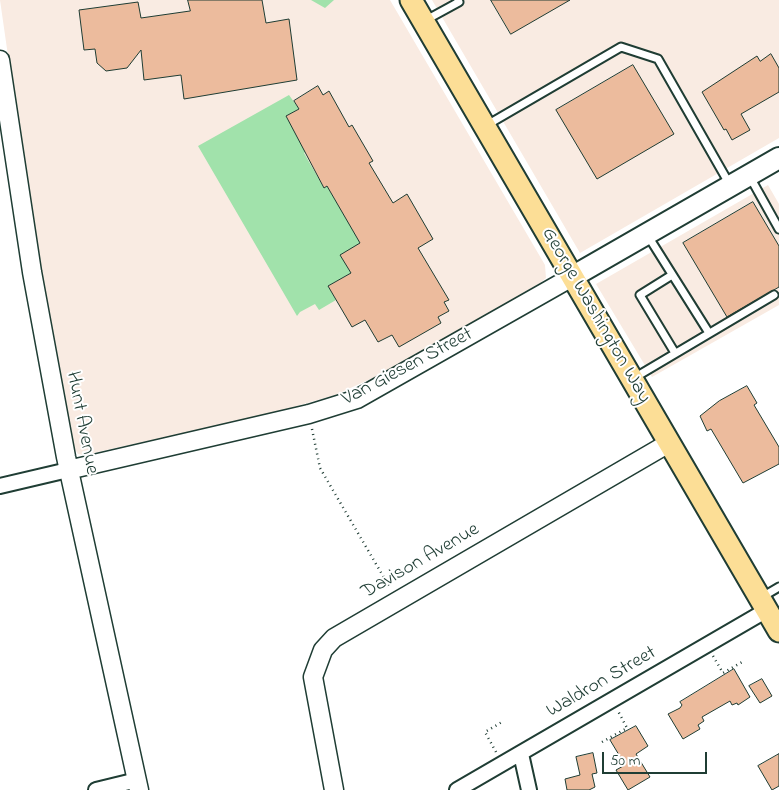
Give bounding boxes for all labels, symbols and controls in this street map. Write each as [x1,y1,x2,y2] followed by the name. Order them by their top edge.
[535,224,655,408] street label: George Washington Way
[339,323,477,413] street label: Van Giesen Street
[59,369,103,477] street label: Hunt Avenue
[358,519,484,605] street label: Davison Avenue
[543,642,661,724] street label: Waldron Street
[604,742,709,774] scale bar
[610,750,640,772] text: 50 m

